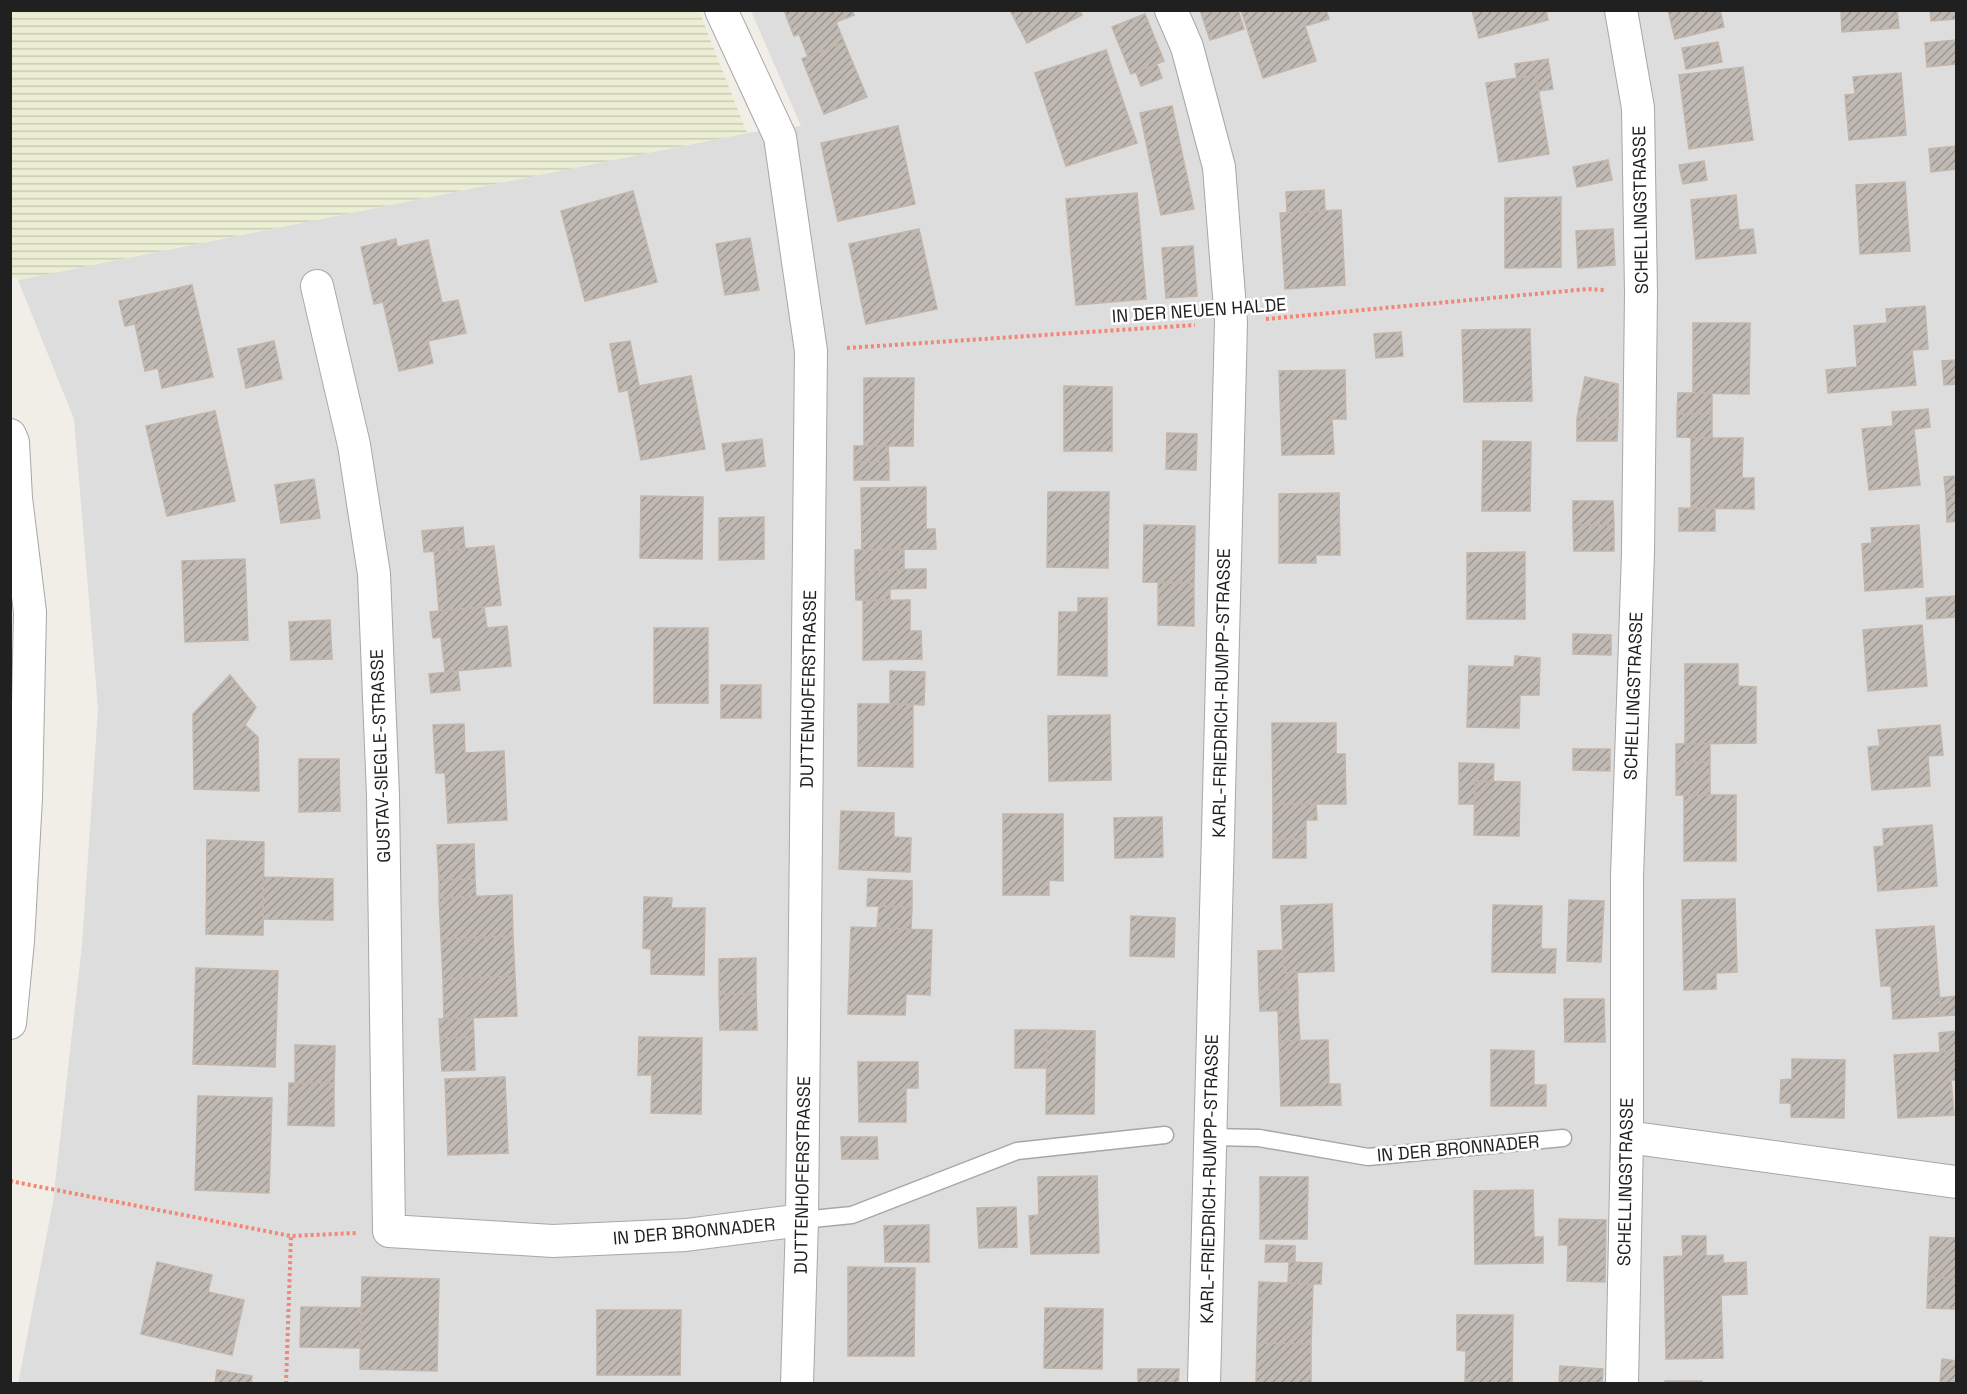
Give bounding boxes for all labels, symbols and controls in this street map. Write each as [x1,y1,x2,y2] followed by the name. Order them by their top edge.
[1627,126,1653,294] street label: SCHELLINGSTRASSE
[1111,292,1287,328] street label: IN DER NEUEN HALDE
[1207,548,1235,838] street label: KARL-FRIEDRICH-RUMPP-STRASSE
[795,590,821,788] street label: DUTTENHOFERSTRASSE
[1619,611,1647,781] street label: SCHELLINGSTRASSE
[365,649,395,863] street label: GUSTAV-SIEGLE-STRASSE
[1195,1034,1223,1324] street label: KARL-FRIEDRICH-RUMPP-STRASSE
[789,1076,815,1274] street label: DUTTENHOFERSTRASSE
[1612,1098,1638,1266] street label: SCHELLINGSTRASSE
[1376,1129,1540,1167] street label: IN DER BRONNADER
[612,1212,776,1250] street label: IN DER BRONNADER

